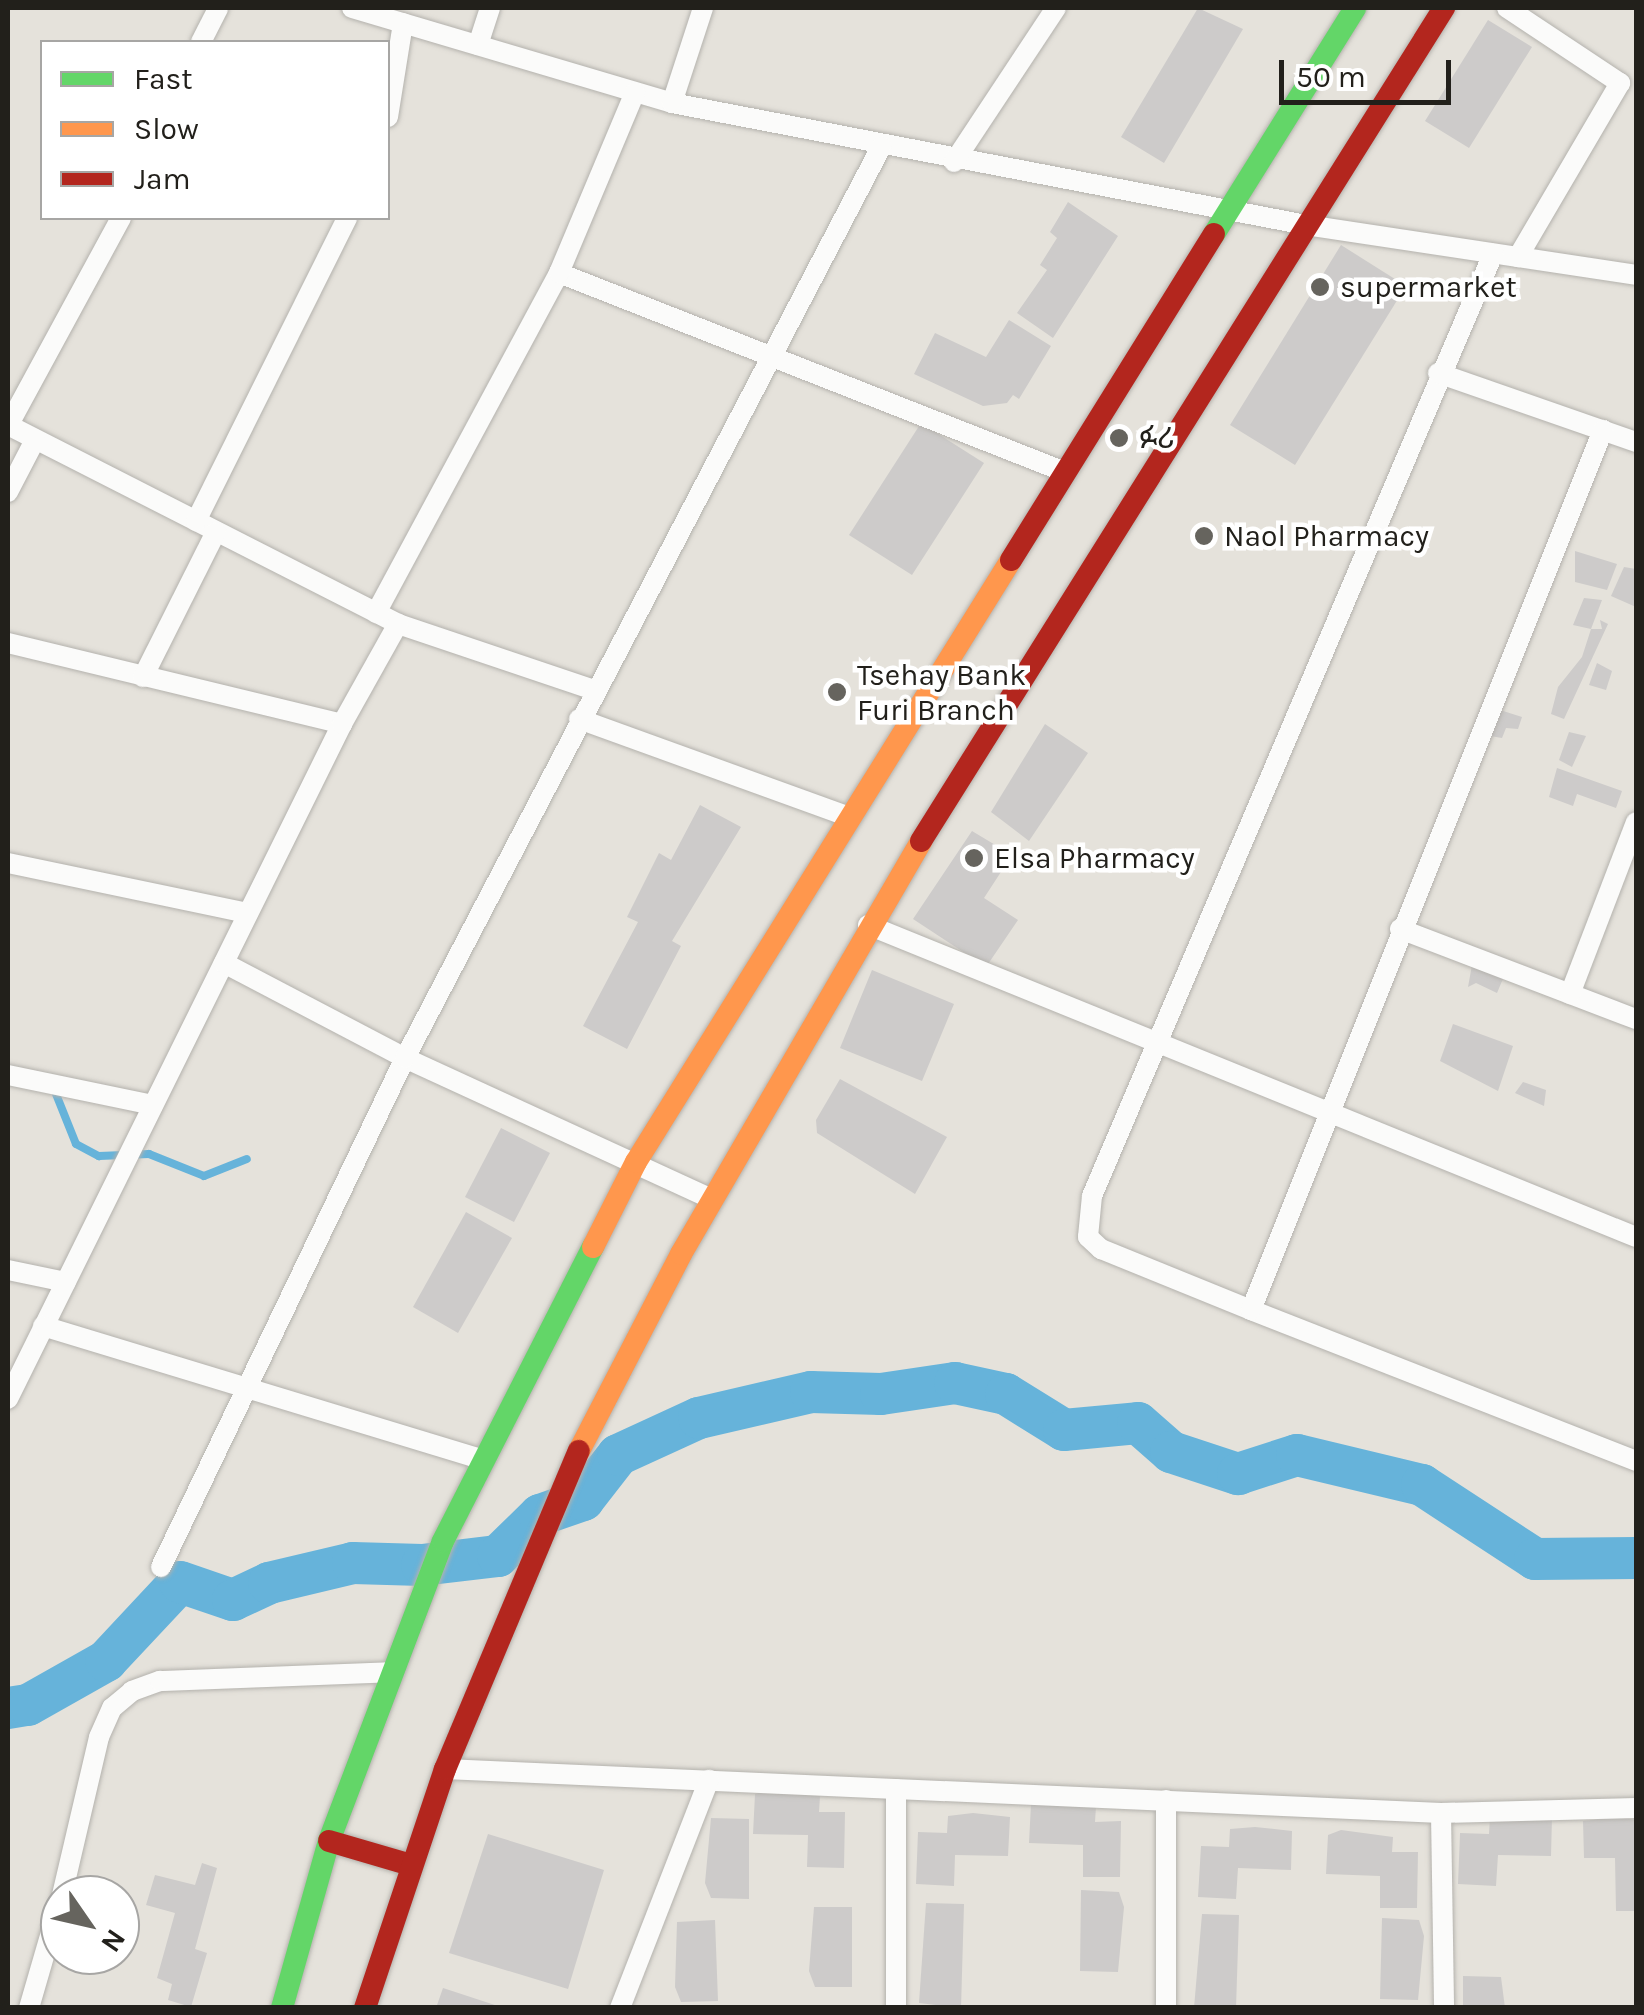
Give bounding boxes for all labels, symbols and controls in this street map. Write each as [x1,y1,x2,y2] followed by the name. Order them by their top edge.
[40,40,390,220] legend
[1284,40,1456,102] scale bar
[1296,59,1366,95] text: 50 m
[134,61,193,97] text: Fast
[134,111,199,147] text: Slow
[134,161,191,197] text: Jam
[1340,269,1517,305] place label: supermarket
[1309,276,1331,298] marker: supermarket
[1139,420,1174,456] place label: ፉሪ
[1108,427,1130,449] marker: ፉሪ
[1224,518,1429,554] place label: Naol Pharmacy
[1193,525,1215,547] marker: Naol Pharmacy
[857,657,1026,728] place label: Tsehay Bank Furi Branch
[826,681,848,703] marker: Tsehay Bank Furi Branch
[994,840,1195,876] place label: Elsa Pharmacy
[963,847,985,869] marker: Elsa Pharmacy
[40,1875,140,1975] north arrow
[94,1923,133,1958] text: N

